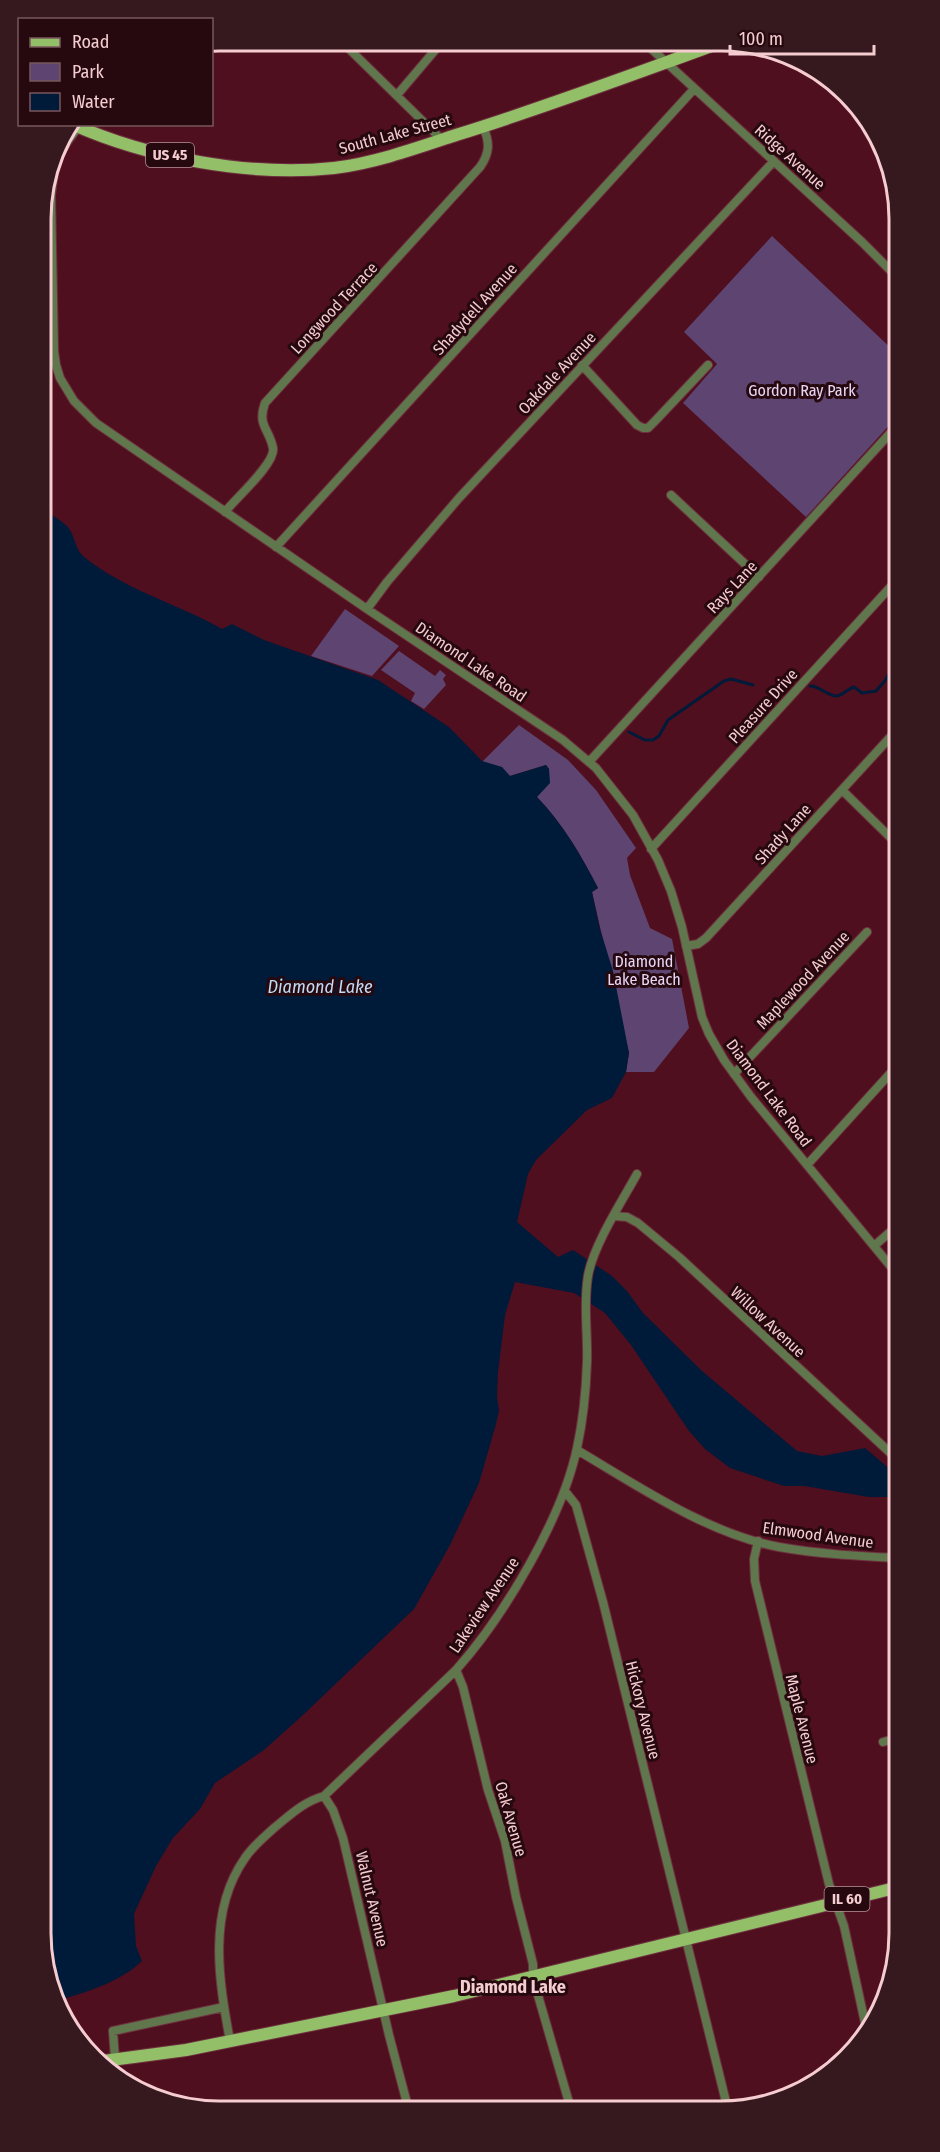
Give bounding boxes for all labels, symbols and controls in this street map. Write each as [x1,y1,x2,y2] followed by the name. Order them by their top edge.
[18,18,213,126] legend
[730,18,874,56] scale bar
[739,28,783,50] text: 100 m
[72,31,109,53] text: Road
[72,61,105,83] text: Park
[72,91,115,113] text: Water
[337,110,454,158] street label: South Lake Street
[751,120,829,194] street label: Ridge Avenue
[146,143,194,167] road number: US 45
[287,258,381,358] street label: Longwood Terrace
[429,259,521,359] street label: Shadydell Avenue
[514,328,600,418] street label: Oakdale Avenue
[748,381,856,400] park label: Gordon Ray Park
[703,557,761,617] street label: Rays Lane
[412,618,530,706] street label: Diamond Lake Road
[725,665,801,747] street label: Pleasure Drive
[751,800,815,868] street label: Shady Lane
[753,927,853,1033] street label: Maplewood Avenue
[607,952,681,989] park label: Diamond Lake Beach
[267,976,373,998] water label: Diamond Lake
[722,1036,816,1150] street label: Diamond Lake Road
[727,1283,809,1361] street label: Willow Avenue
[761,1518,875,1552] street label: Elmwood Avenue
[445,1553,523,1656] street label: Lakeview Avenue
[622,1659,664,1761] street label: Hickory Avenue
[782,1672,822,1766] street label: Maple Avenue
[491,1779,531,1859] street label: Oak Avenue
[352,1849,392,1949] street label: Walnut Avenue
[824,1887,870,1911] road number: IL 60
[460,1976,566,1998] district label: Diamond Lake

